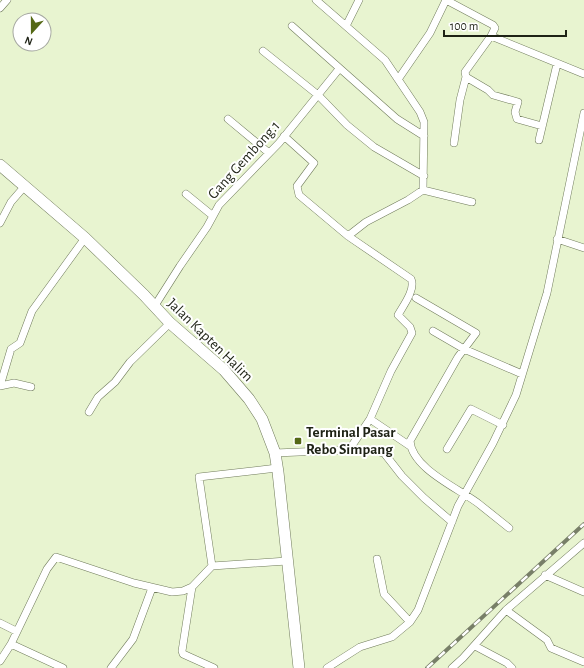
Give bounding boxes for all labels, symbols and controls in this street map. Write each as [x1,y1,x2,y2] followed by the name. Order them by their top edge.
[12,12,52,52] north arrow
[444,12,566,38] scale bar
[450,20,478,32] text: 100 m
[23,34,34,47] text: N
[205,118,283,202] street label: Gang Gembong.1
[164,296,256,384] street label: Jalan Kapten Halim
[306,425,396,457] place label: Terminal Pasar Rebo Simpang
[293,436,303,446] marker: Terminal Pasar Rebo Simpang

